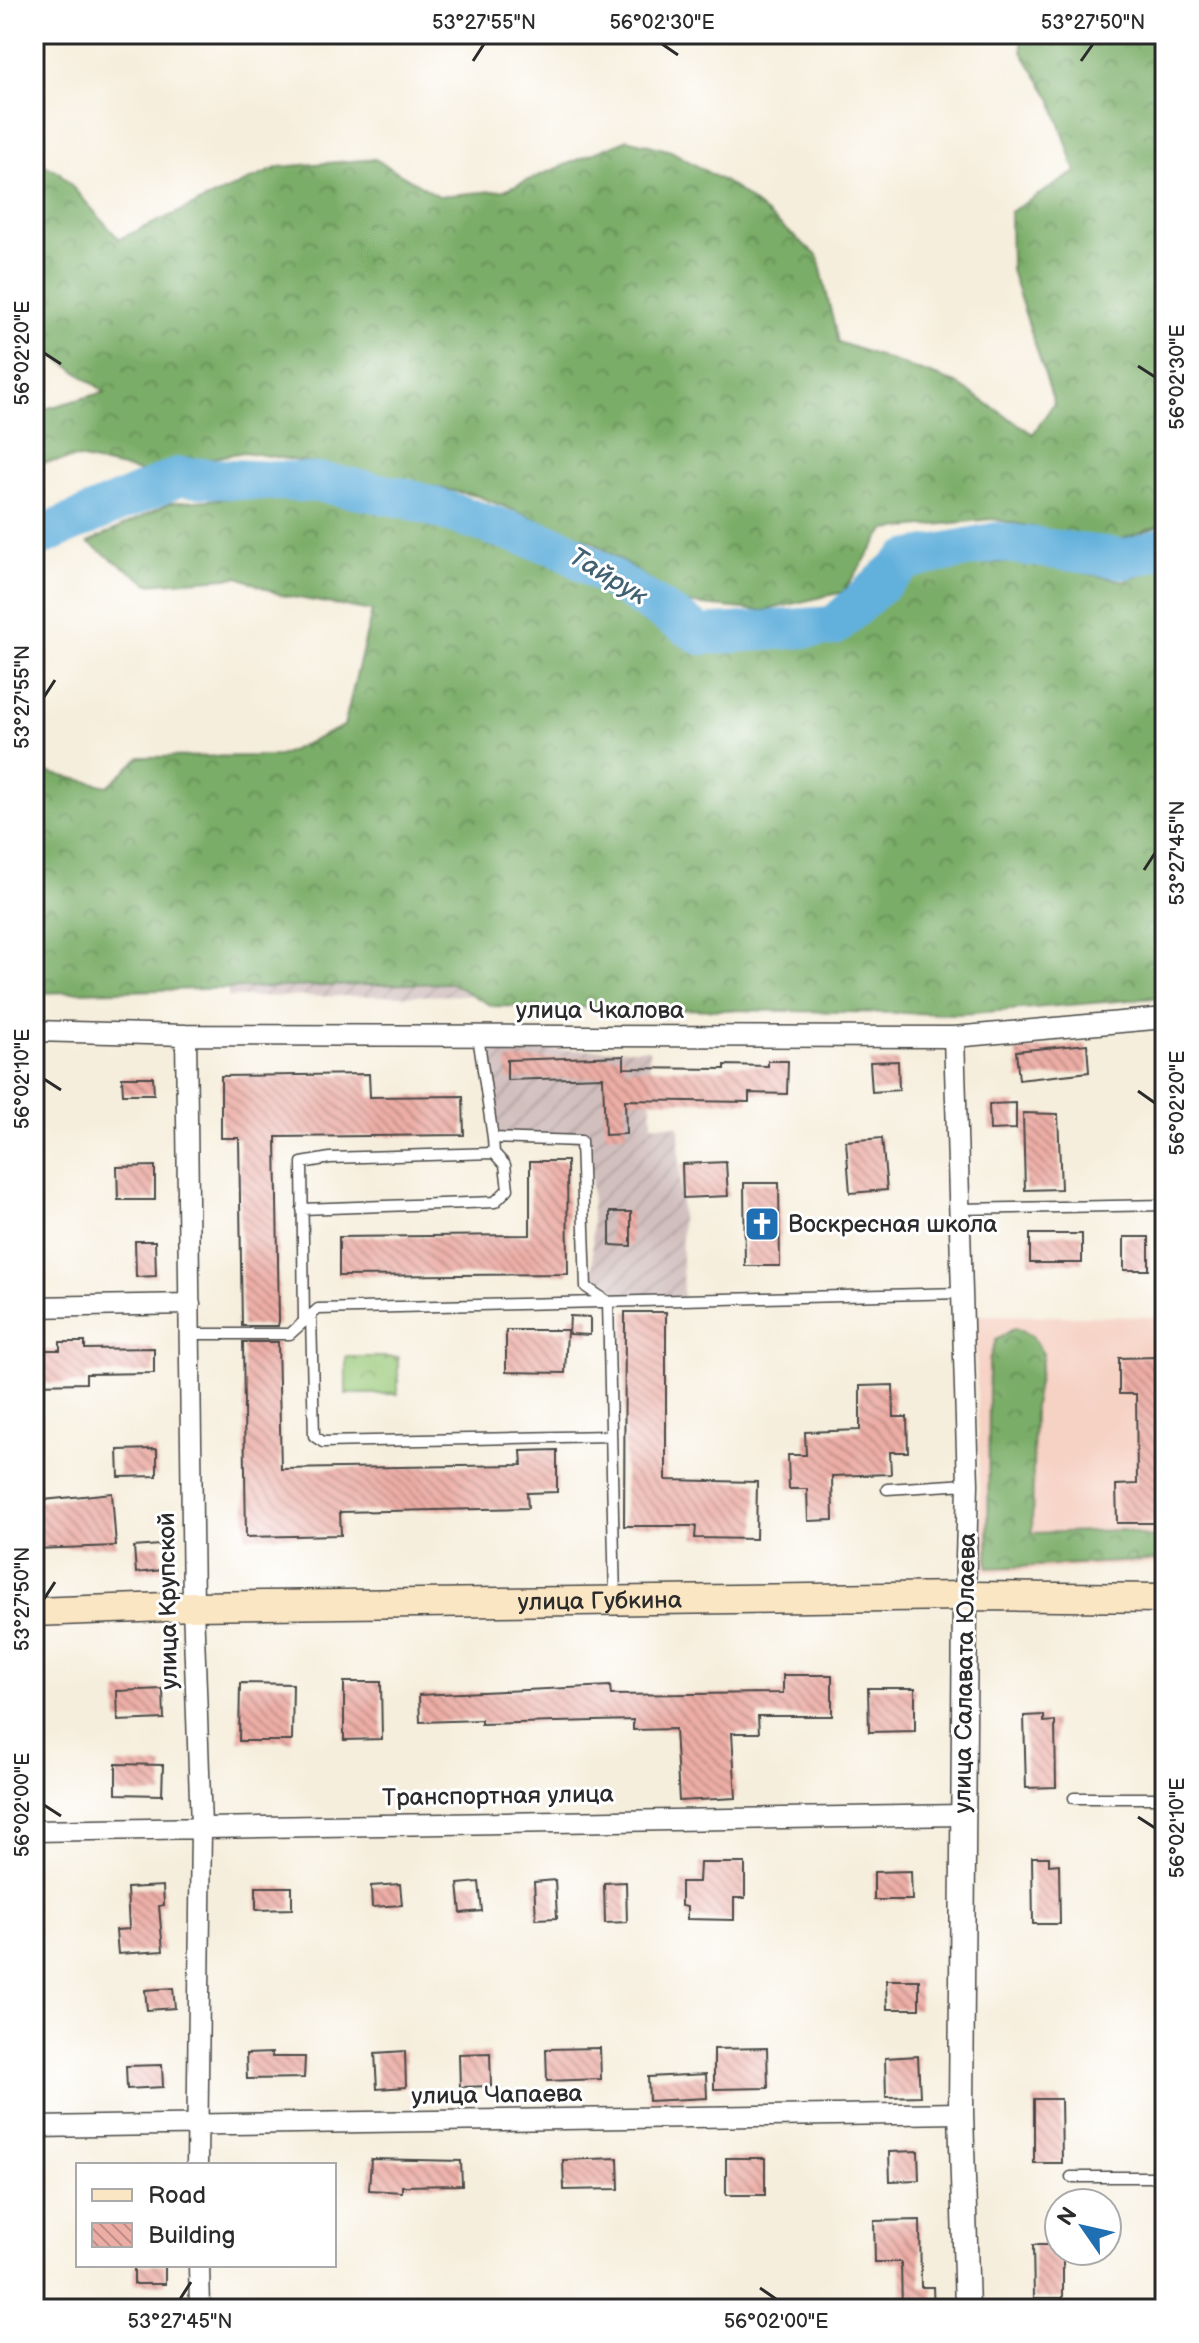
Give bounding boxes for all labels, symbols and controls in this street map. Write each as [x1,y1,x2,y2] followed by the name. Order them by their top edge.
[432,11,536,35] text: 53°27'55"N
[609,11,715,35] text: 56°02'30"E
[1041,11,1145,35] text: 53°27'50"N
[11,301,35,405] text: 56°02'20"E
[1166,324,1190,430] text: 56°02'30"E
[563,542,653,612] water label: Тайрук
[11,645,35,749] text: 53°27'55"N
[1166,801,1190,905] text: 53°27'45"N
[516,996,684,1025] street label: улица Чкалова
[11,1029,35,1129] text: 56°02'10"E
[1166,1051,1190,1155] text: 56°02'20"E
[743,1205,781,1243] church icon: Воскресная школа
[788,1210,998,1239] place label: Воскресная школа
[152,1512,184,1690] street label: улица Крупской
[948,1532,982,1814] street label: улица Салавата Юлаева
[11,1547,35,1651] text: 53°27'50"N
[517,1585,682,1616] street label: улица Губкина
[11,1753,35,1857] text: 56°02'00"E
[1166,1778,1190,1878] text: 56°02'10"E
[382,1779,614,1813] street label: Транспортная улица
[411,2079,583,2111] street label: улица Чапаева
[76,2163,336,2267] legend
[148,2181,206,2210] text: Road
[1043,2187,1123,2267] north arrow
[1052,2202,1083,2231] text: N
[148,2221,235,2250] text: Building
[128,2310,232,2334] text: 53°27'45"N
[724,2310,828,2334] text: 56°02'00"E

